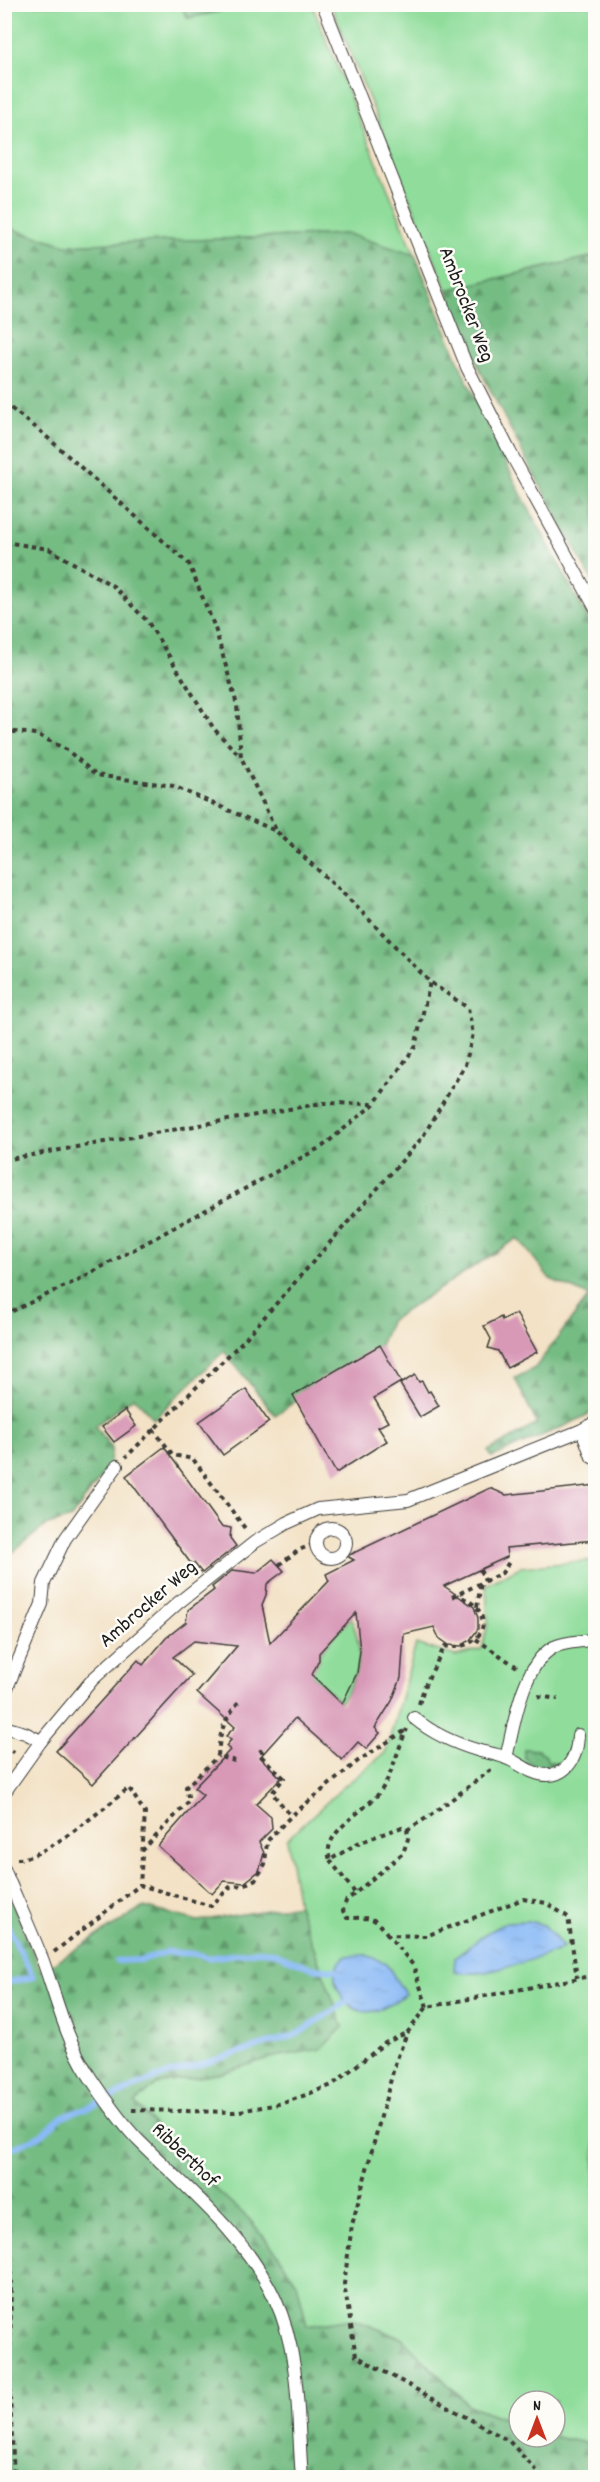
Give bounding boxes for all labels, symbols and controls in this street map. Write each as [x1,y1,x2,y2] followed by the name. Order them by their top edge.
[429,243,501,367] street label: Ambrocker Weg
[93,1554,205,1656] street label: Ambrocker Weg
[144,2116,225,2196] street label: Ribberthof
[507,2389,567,2449] north arrow
[533,2395,541,2418] text: N

